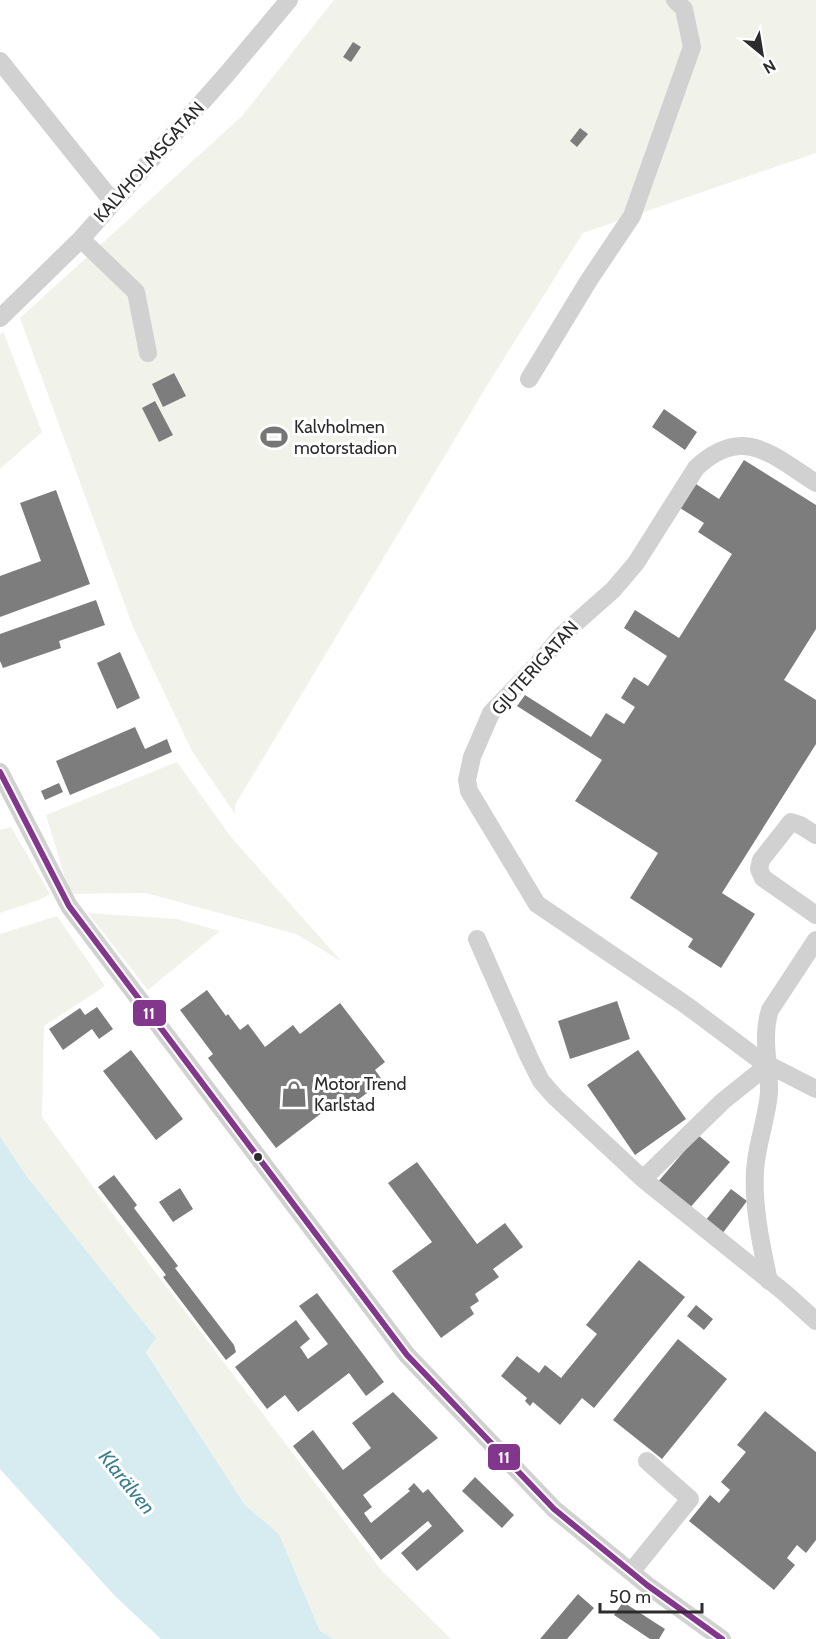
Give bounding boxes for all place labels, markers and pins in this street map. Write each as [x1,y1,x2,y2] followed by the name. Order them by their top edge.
[294,416,397,459] place label: Kalvholmen motorstadion
[259,422,289,452] sports icon: Kalvholmen motorstadion
[314,1073,407,1116] place label: Motor Trend Karlstad
[279,1079,309,1109] shop icon: Motor Trend Karlstad
[252,1151,264,1163] unlabelled marker

